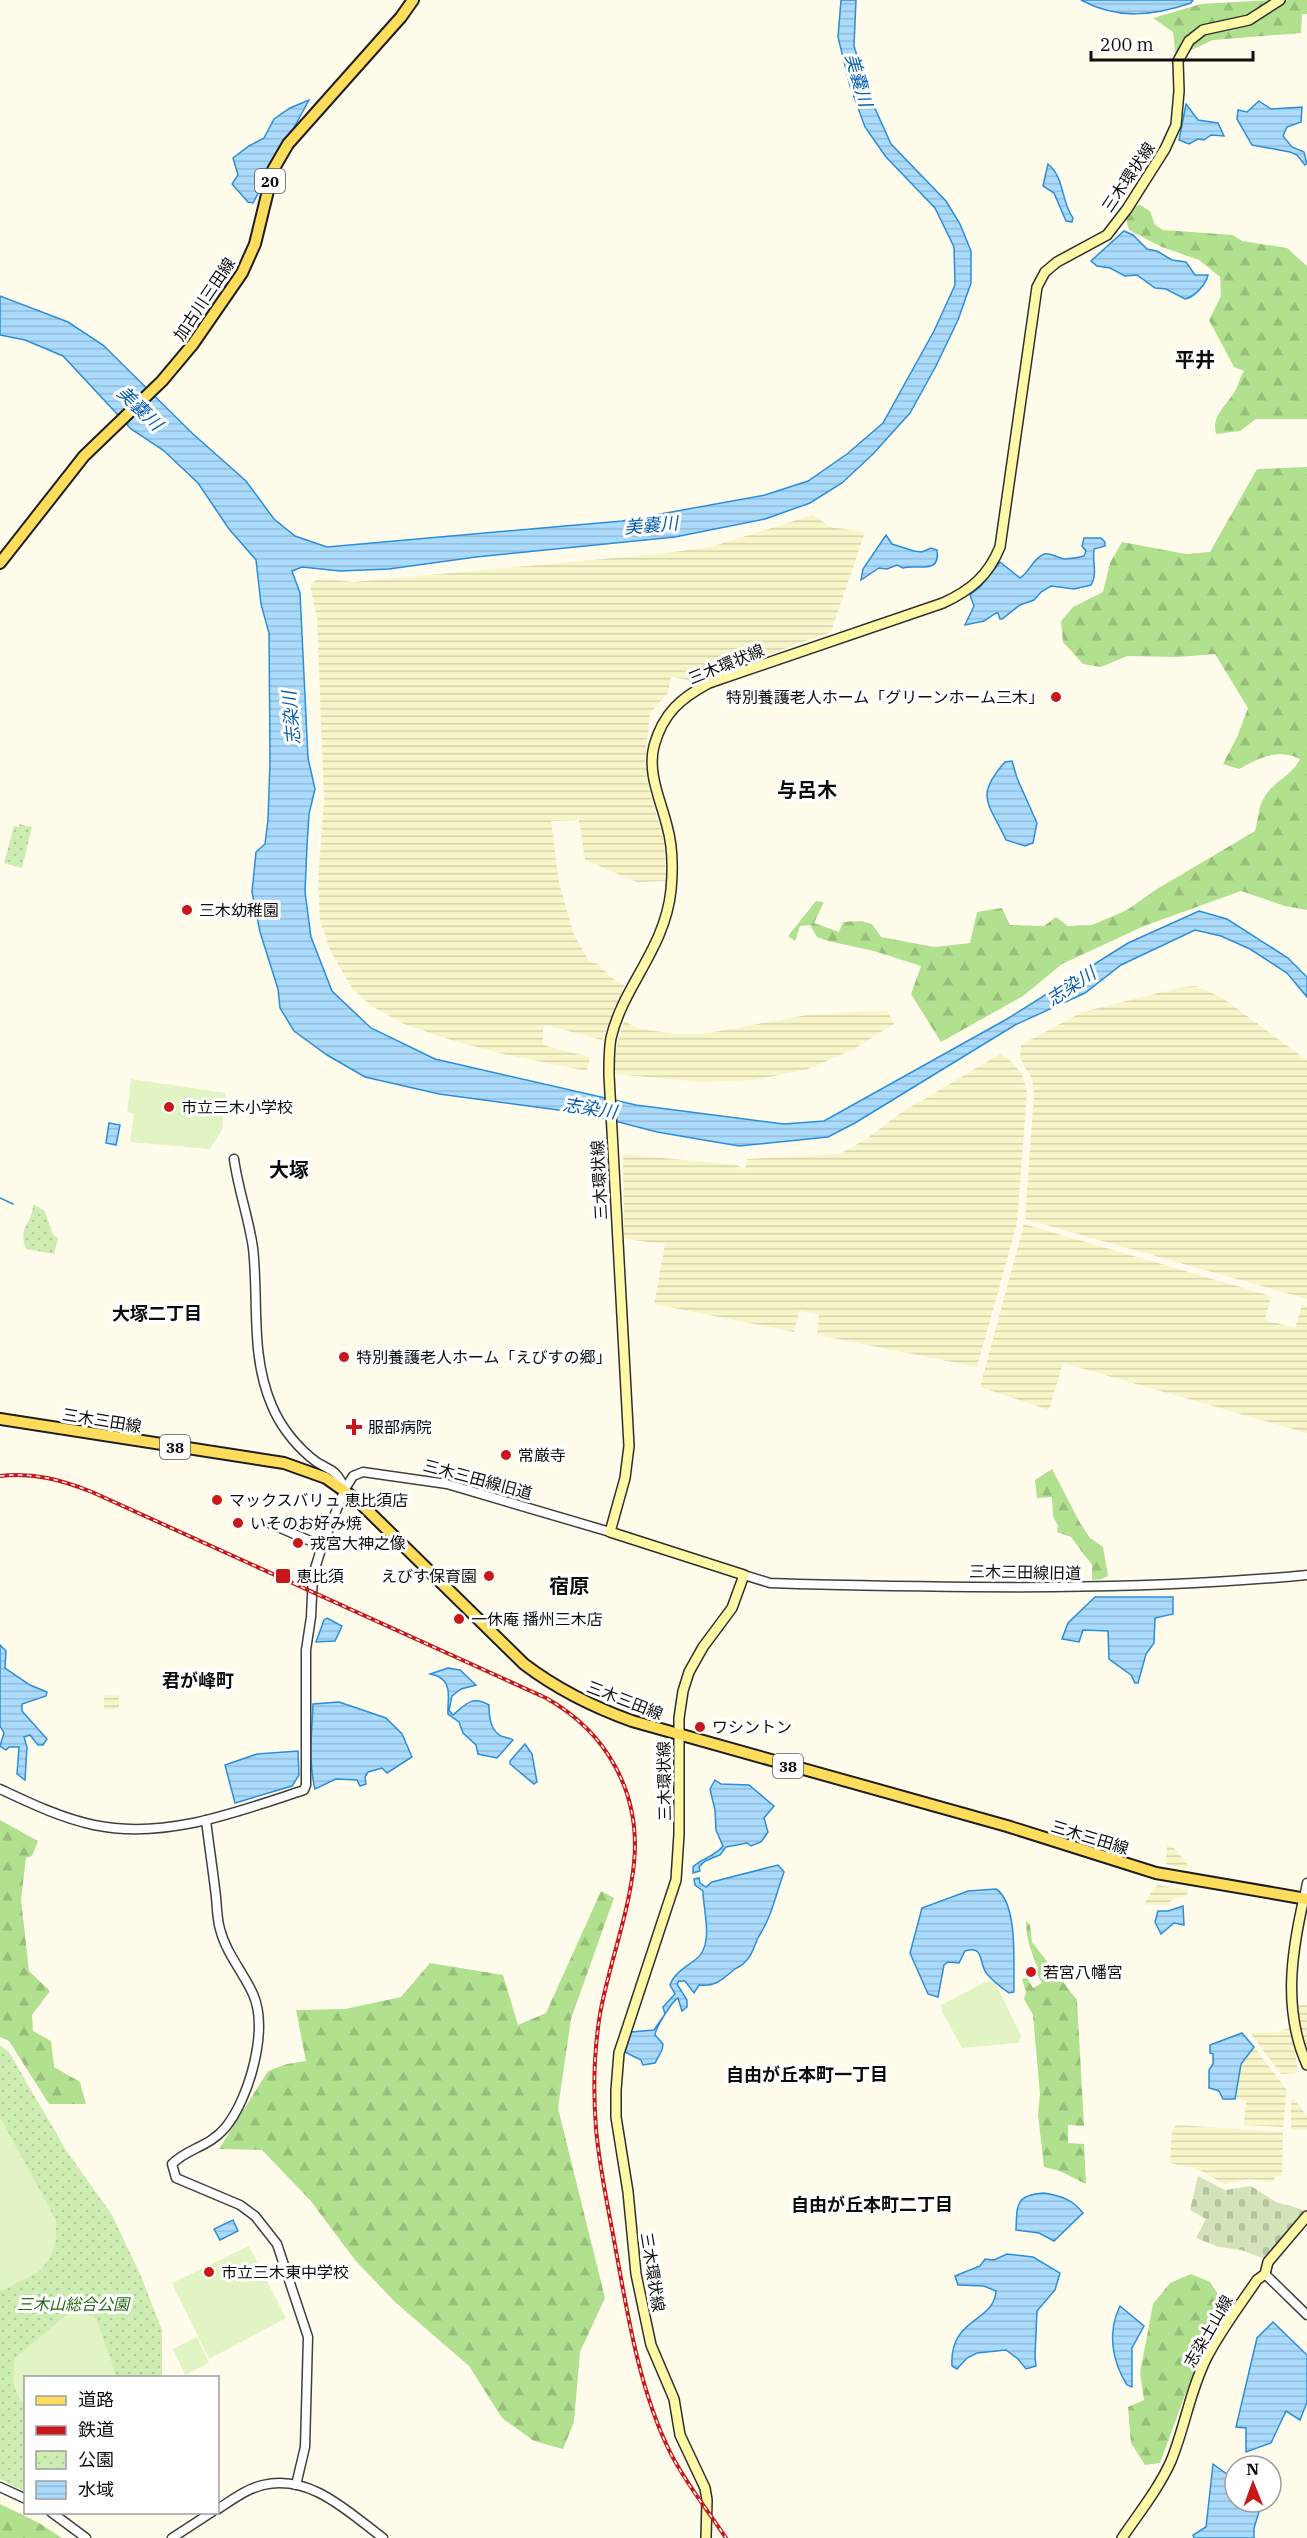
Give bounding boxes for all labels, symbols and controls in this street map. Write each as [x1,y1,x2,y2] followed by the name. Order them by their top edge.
[1091,24,1253,62] scale bar
[1100,33,1154,56] text: 200 m
[841,51,878,111] water label: 美嚢川
[1097,138,1159,216] street label: 三木環状線
[255,169,285,193] road number: 20
[169,254,239,344] street label: 加古川三田線
[1175,346,1215,373] district label: 平井
[113,381,169,436] water label: 美嚢川
[623,511,681,539] water label: 美嚢川
[685,640,767,688] street label: 三木環状線
[726,687,1044,707] place label: 特別養護老人ホーム「グリーンホーム三木」
[277,688,305,746] water label: 志染川
[1049,690,1063,704] marker: 特別養護老人ホーム「グリーンホーム三木」
[777,776,837,803] district label: 与呂木
[199,900,279,920] place label: 三木幼稚園
[180,903,194,917] marker: 三木幼稚園
[1042,961,1102,1010] water label: 志染川
[562,1092,620,1124] water label: 志染川
[181,1097,293,1117] place label: 市立三木小学校
[162,1100,176,1114] marker: 市立三木小学校
[587,1140,611,1220] street label: 三木環状線
[269,1156,309,1183] district label: 大塚
[112,1302,202,1325] district label: 大塚二丁目
[356,1347,612,1367] place label: 特別養護老人ホーム「えびすの郷」
[337,1350,351,1364] marker: 特別養護老人ホーム「えびすの郷」
[61,1404,143,1436] street label: 三木三田線
[368,1417,432,1437] place label: 服部病院
[345,1418,363,1436] marker: 服部病院
[160,1435,190,1459] road number: 38
[518,1445,566,1465] place label: 常厳寺
[499,1448,513,1462] marker: 常厳寺
[421,1455,535,1503] street label: 三木三田線旧道
[229,1490,408,1510] place label: マックスバリュ 恵比須店
[210,1493,224,1507] marker: マックスバリュ 恵比須店
[250,1513,362,1533] place label: いそのお好み焼
[231,1516,245,1530] marker: いそのお好み焼
[310,1533,406,1553] place label: 戎宮大神之像
[291,1536,305,1550] marker: 戎宮大神之像
[969,1561,1081,1583] street label: 三木三田線旧道
[296,1566,344,1586] place label: 恵比須
[381,1566,477,1586] place label: えびす保育園
[274,1567,292,1585] marker: 恵比須
[482,1569,496,1583] marker: えびす保育園
[549,1572,589,1599] district label: 宿原
[471,1609,603,1629] place label: 一休庵 播州三木店
[452,1612,466,1626] marker: 一休庵 播州三木店
[162,1669,234,1692] district label: 君が峰町
[584,1676,666,1724] street label: 三木三田線
[712,1717,792,1737] place label: ワシントン
[693,1720,707,1734] marker: ワシントン
[653,1741,675,1821] street label: 三木環状線
[773,1754,803,1778] road number: 38
[1049,1816,1131,1858] street label: 三木三田線
[1043,1962,1123,1982] place label: 若宮八幡宮
[1024,1965,1038,1979] marker: 若宮八幡宮
[726,2063,888,2086] district label: 自由が丘本町一丁目
[791,2193,953,2216] district label: 自由が丘本町二丁目
[637,2231,669,2313] street label: 三木環状線
[221,2262,349,2282] place label: 市立三木東中学校
[202,2265,216,2279] marker: 市立三木東中学校
[1179,2291,1237,2371] street label: 志染土山線
[17,2294,131,2314] park label: 三木山総合公園
[24,2376,219,2514] legend
[78,2388,114,2411] text: 道路
[78,2418,114,2441] text: 鉄道
[78,2448,114,2471] text: 公園
[1223,2454,1283,2514] north arrow
[1246,2459,1259,2479] text: N
[78,2478,114,2501] text: 水域

